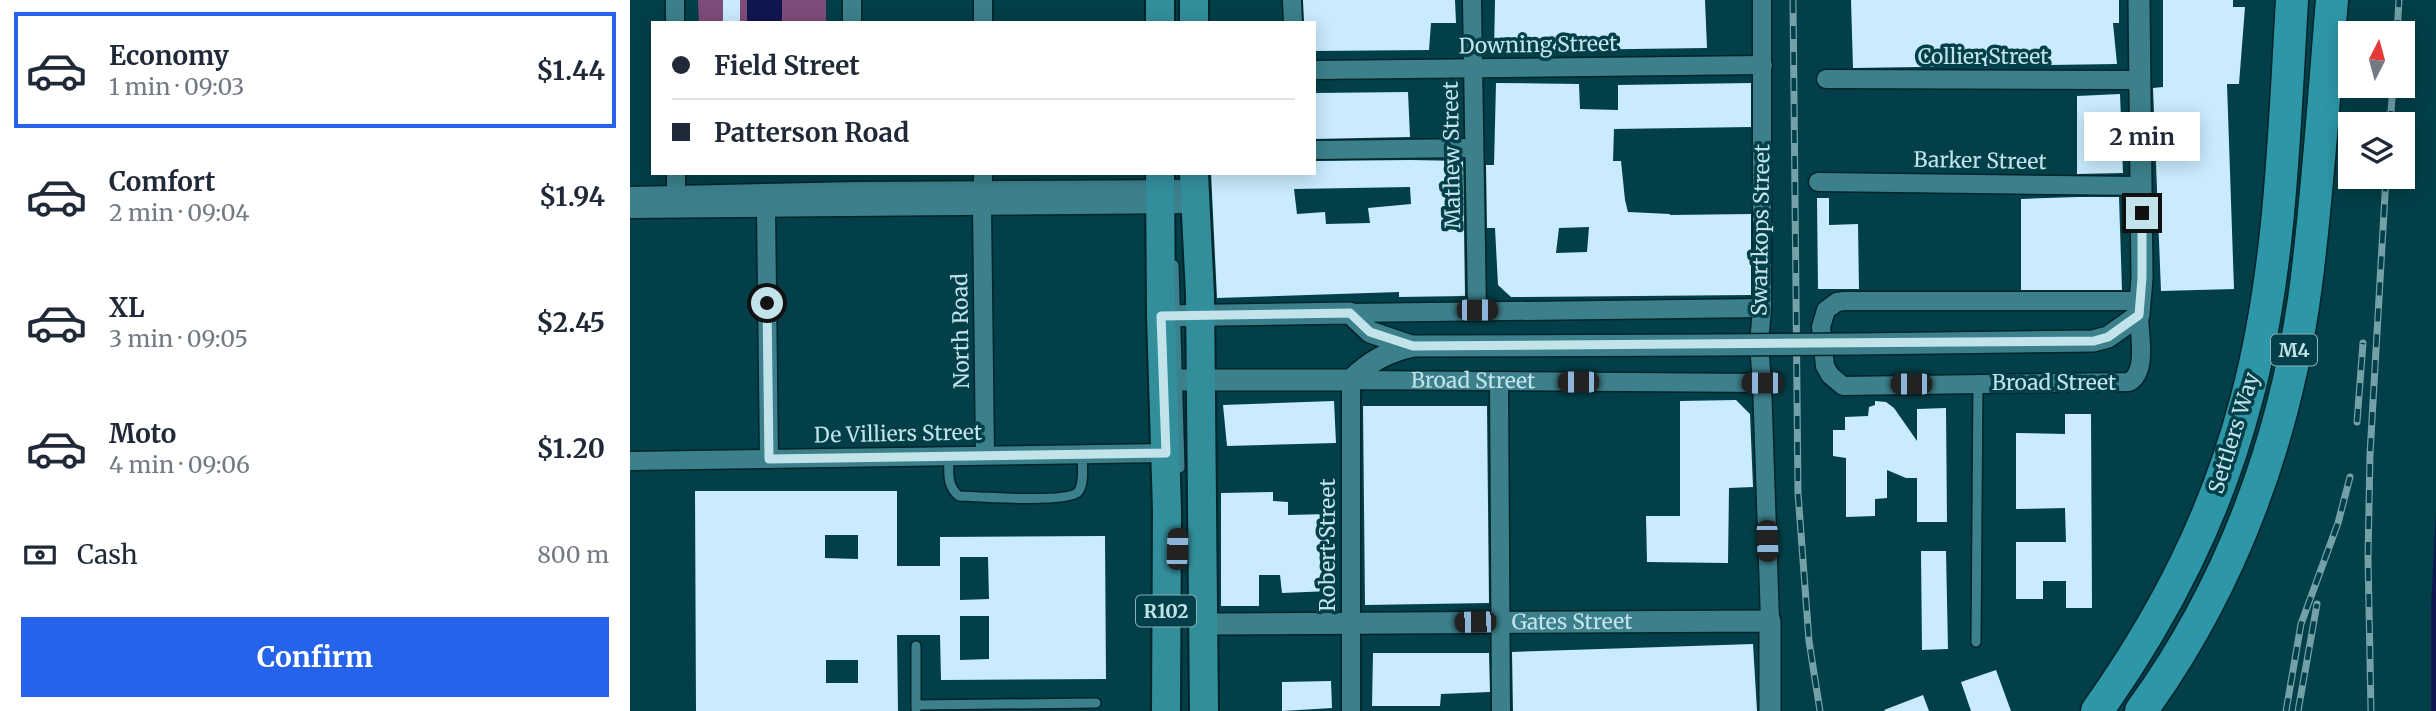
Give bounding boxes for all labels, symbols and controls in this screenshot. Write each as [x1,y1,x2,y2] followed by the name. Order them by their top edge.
[2338,21,2415,98] north arrow
[2338,21,2415,189] map controls
[1458,30,1618,59] street label: Downing Street
[25,39,88,102] icon: car
[109,39,229,72] text: Economy
[1918,43,2048,70] street label: Collier Street
[714,49,860,82] text: Field Street
[536,54,605,87] text: $1.44
[109,72,244,101] text: 1 min · 09:03
[1437,81,1466,229] street label: Mathew Street
[2084,111,2200,160] callout: 2 min
[2338,112,2415,189] button: layers
[714,116,909,149] text: Patterson Road
[2109,122,2175,151] text: 2 min
[1746,144,1775,316] street label: Swartkops Street
[1913,146,2047,175] street label: Barker Street
[25,165,88,228] icon: car
[109,165,215,198] text: Comfort
[539,180,605,213] text: $1.94
[2126,197,2158,229] route end
[109,198,249,227] text: 2 min · 09:04
[946,273,975,389] street label: North Road
[751,287,783,319] route start
[25,291,88,354] icon: car
[109,291,145,324] text: XL
[1457,300,1499,321] car
[536,306,605,339] text: $2.45
[109,324,248,353] text: 3 min · 09:05
[2271,334,2317,366] road number: M4
[1411,366,1535,394] street label: Broad Street
[2202,368,2265,497] street label: Settlers Way
[1992,369,2116,396] street label: Broad Street
[1558,372,1600,393] car
[1742,373,1784,394] car
[1891,374,1933,395] car
[25,417,88,480] icon: car
[109,417,176,450] text: Moto
[814,419,982,448] street label: De Villiers Street
[536,432,605,465] text: $1.20
[109,450,250,479] text: 4 min · 09:06
[1314,478,1341,612] street label: Robert Street
[1756,520,1779,562] car
[1166,528,1189,570] car
[21,536,59,574] icon: cash
[77,538,138,571] text: Cash
[537,540,609,569] text: 800 m
[1136,596,1196,626] road number: R102
[1512,608,1632,635] street label: Gates Street
[1454,611,1497,633] car
[21,617,609,697] button: Confirm

